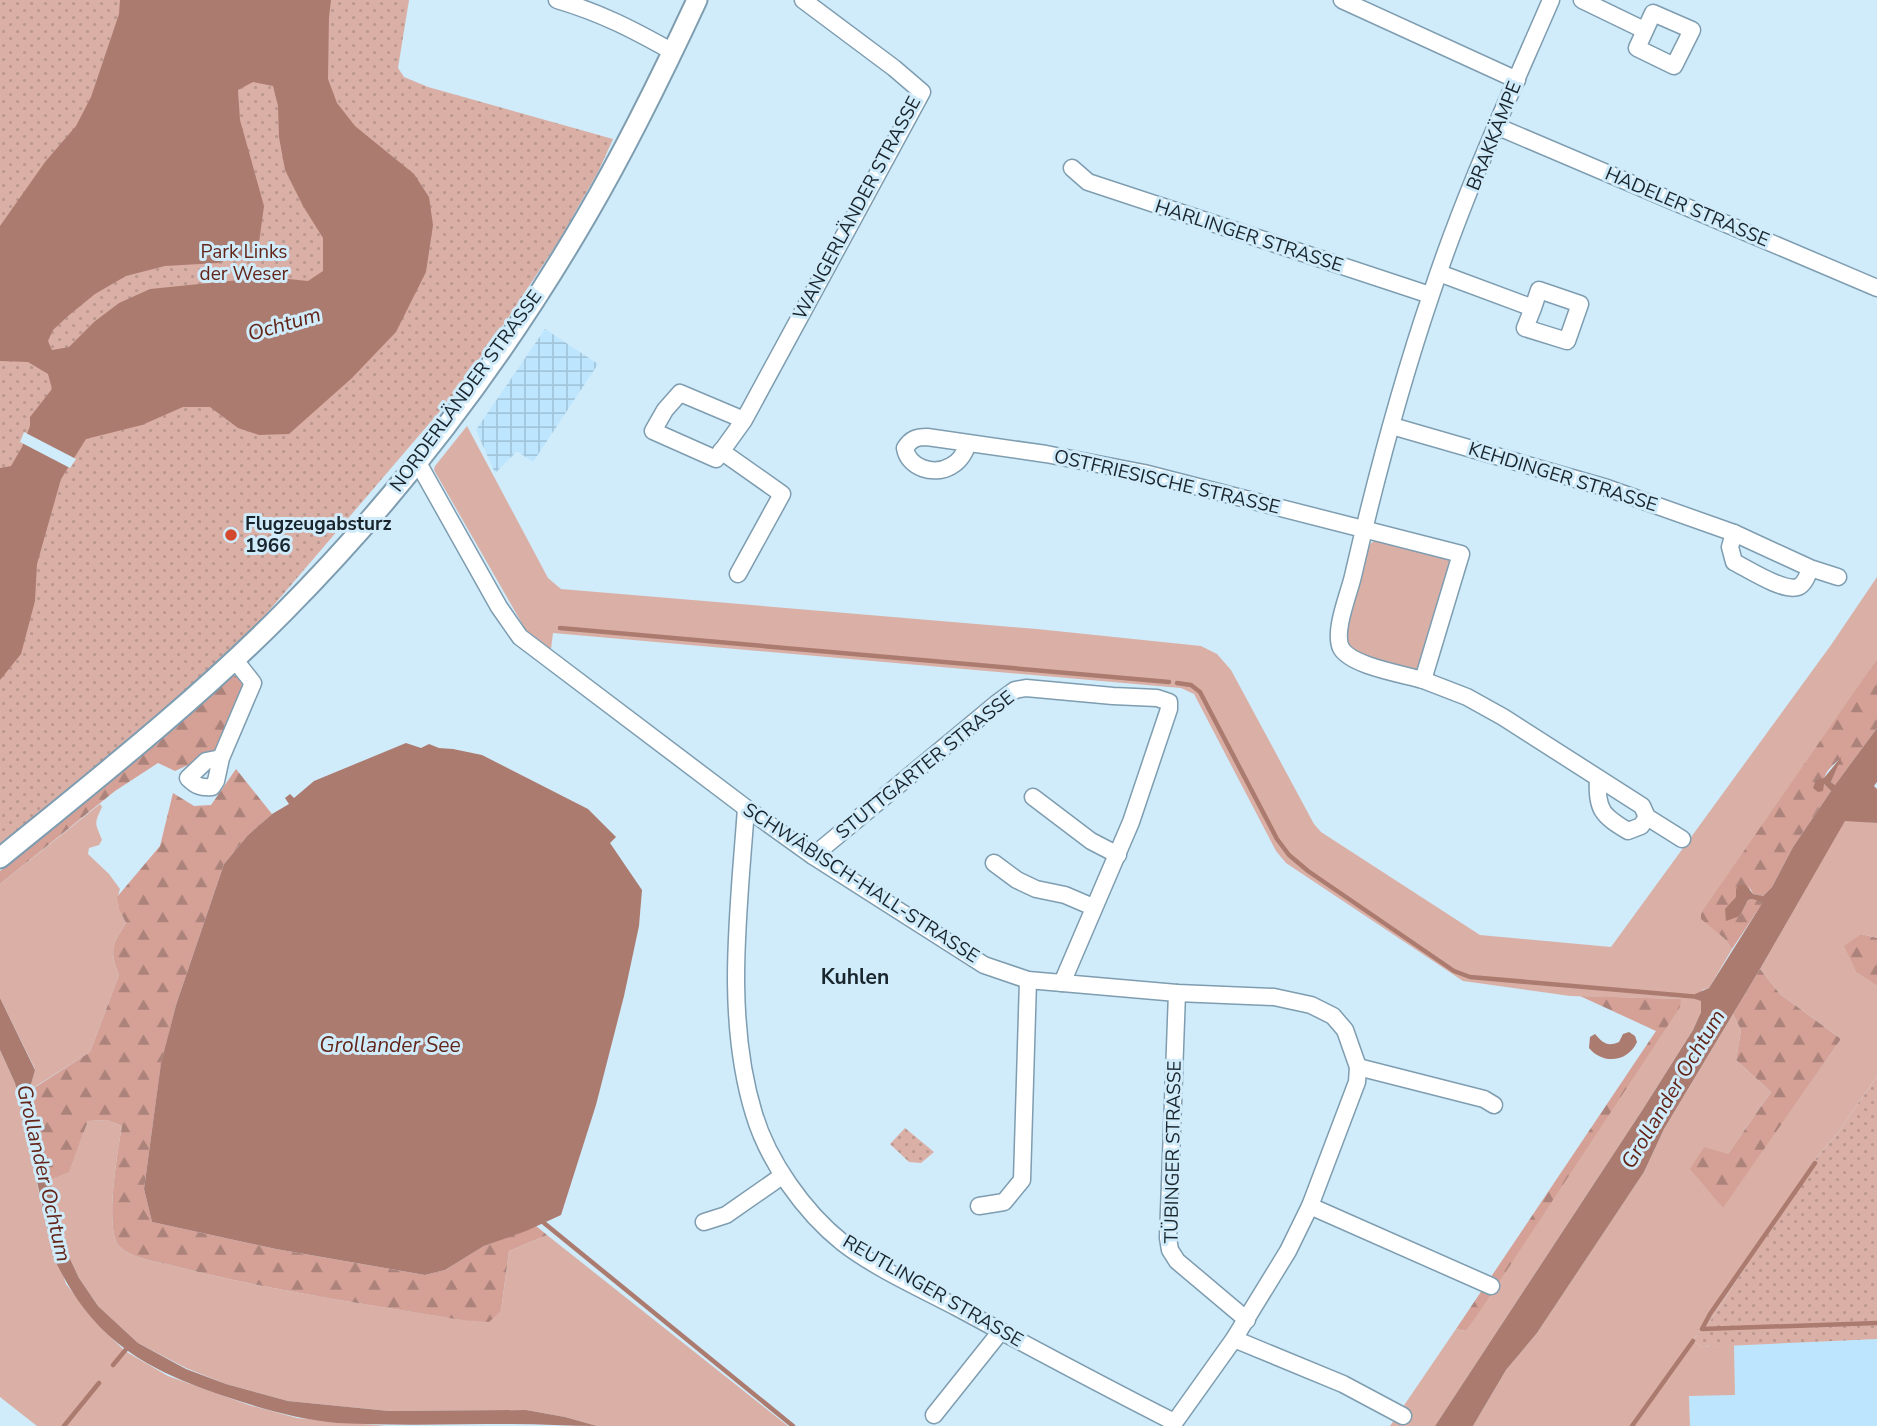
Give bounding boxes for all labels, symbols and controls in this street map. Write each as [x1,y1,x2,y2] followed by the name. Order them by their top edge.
[1460,78,1528,194] street label: BRAKKÄMPE
[787,92,927,324] street label: WANGERLÄNDER STRASSE
[1601,161,1773,253] street label: HADELER STRASSE
[1152,193,1346,279] street label: HARLINGER STRASSE
[200,239,289,287] park label: Park Links der Weser
[384,285,548,497] street label: NORDERLÄNDER STRASSE
[244,300,324,348] water label: Ochtum
[1465,436,1661,518] street label: KEHDINGER STRASSE
[1051,443,1283,521] street label: OSTFRIESISCHE STRASSE
[245,511,392,559] place label: Flugzeugabsturz 1966
[223,527,239,543] marker: Flugzeugabsturz 1966
[830,685,1020,845] street label: STUTTGARTER STRASSE
[738,797,984,969] street label: SCHWÄBISCH-HALL-STRASSE
[821,963,889,991] district label: Kuhlen
[1614,1004,1732,1174] water label: Grollander Ochtum
[319,1031,461,1059] water label: Grollander See
[1158,1060,1188,1244] street label: TÜBINGER STRASSE
[10,1082,78,1264] water label: Grollander Ochtum
[838,1229,1028,1353] street label: REUTLINGER STRASSE

